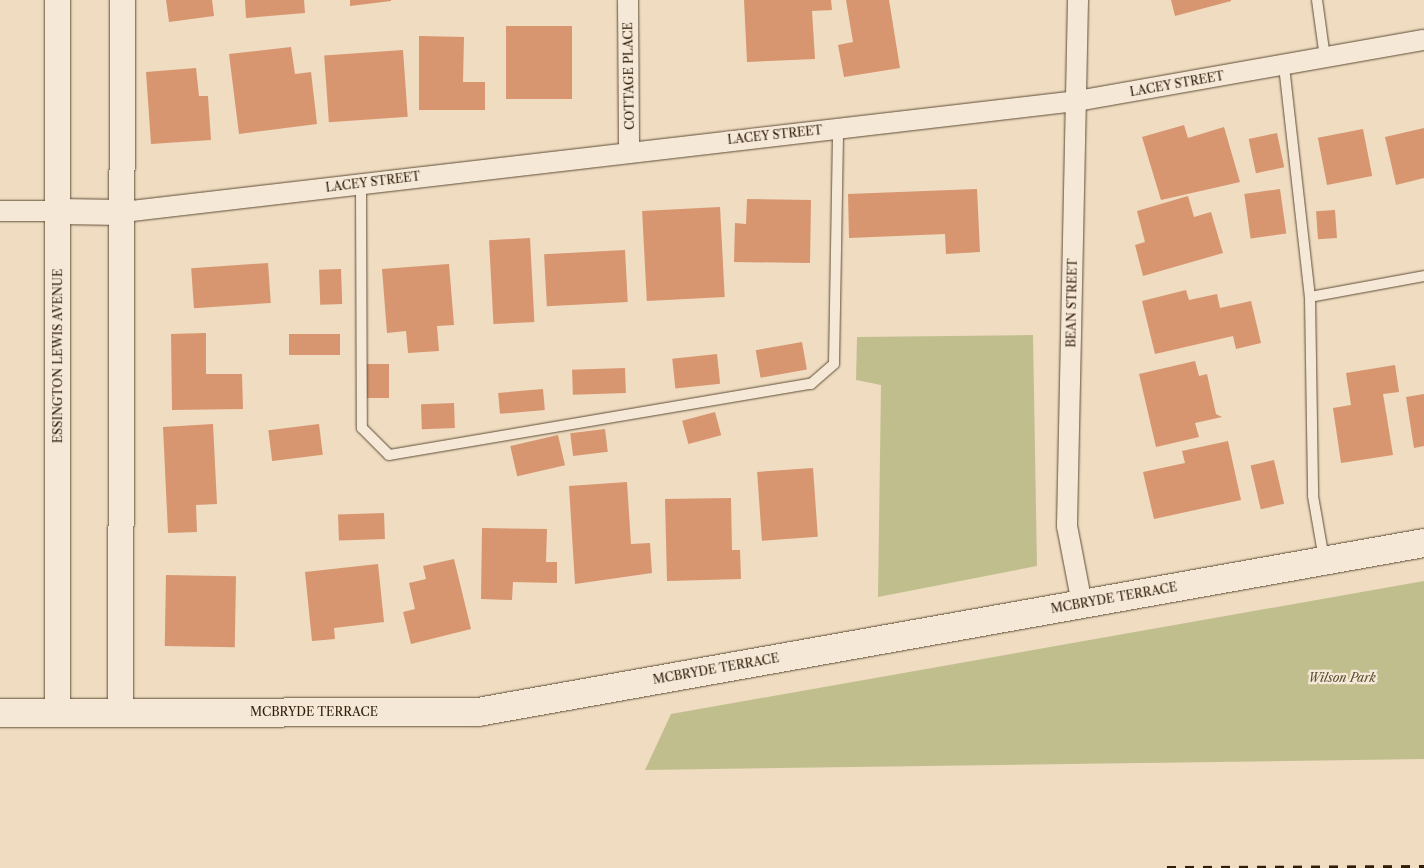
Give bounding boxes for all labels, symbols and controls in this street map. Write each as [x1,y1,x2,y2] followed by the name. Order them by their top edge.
[621,22,637,130] street label: COTTAGE PLACE
[1128,69,1226,99] street label: LACEY STREET
[726,123,824,147] street label: LACEY STREET
[324,169,422,195] street label: LACEY STREET
[1064,258,1080,348] street label: BEAN STREET
[51,268,65,444] street label: ESSINGTON LEWIS AVENUE
[1050,580,1178,616] street label: MCBRYDE TERRACE
[652,651,780,687] street label: MCBRYDE TERRACE
[1308,671,1376,685] park label: Wilson Park
[250,705,378,719] street label: MCBRYDE TERRACE

